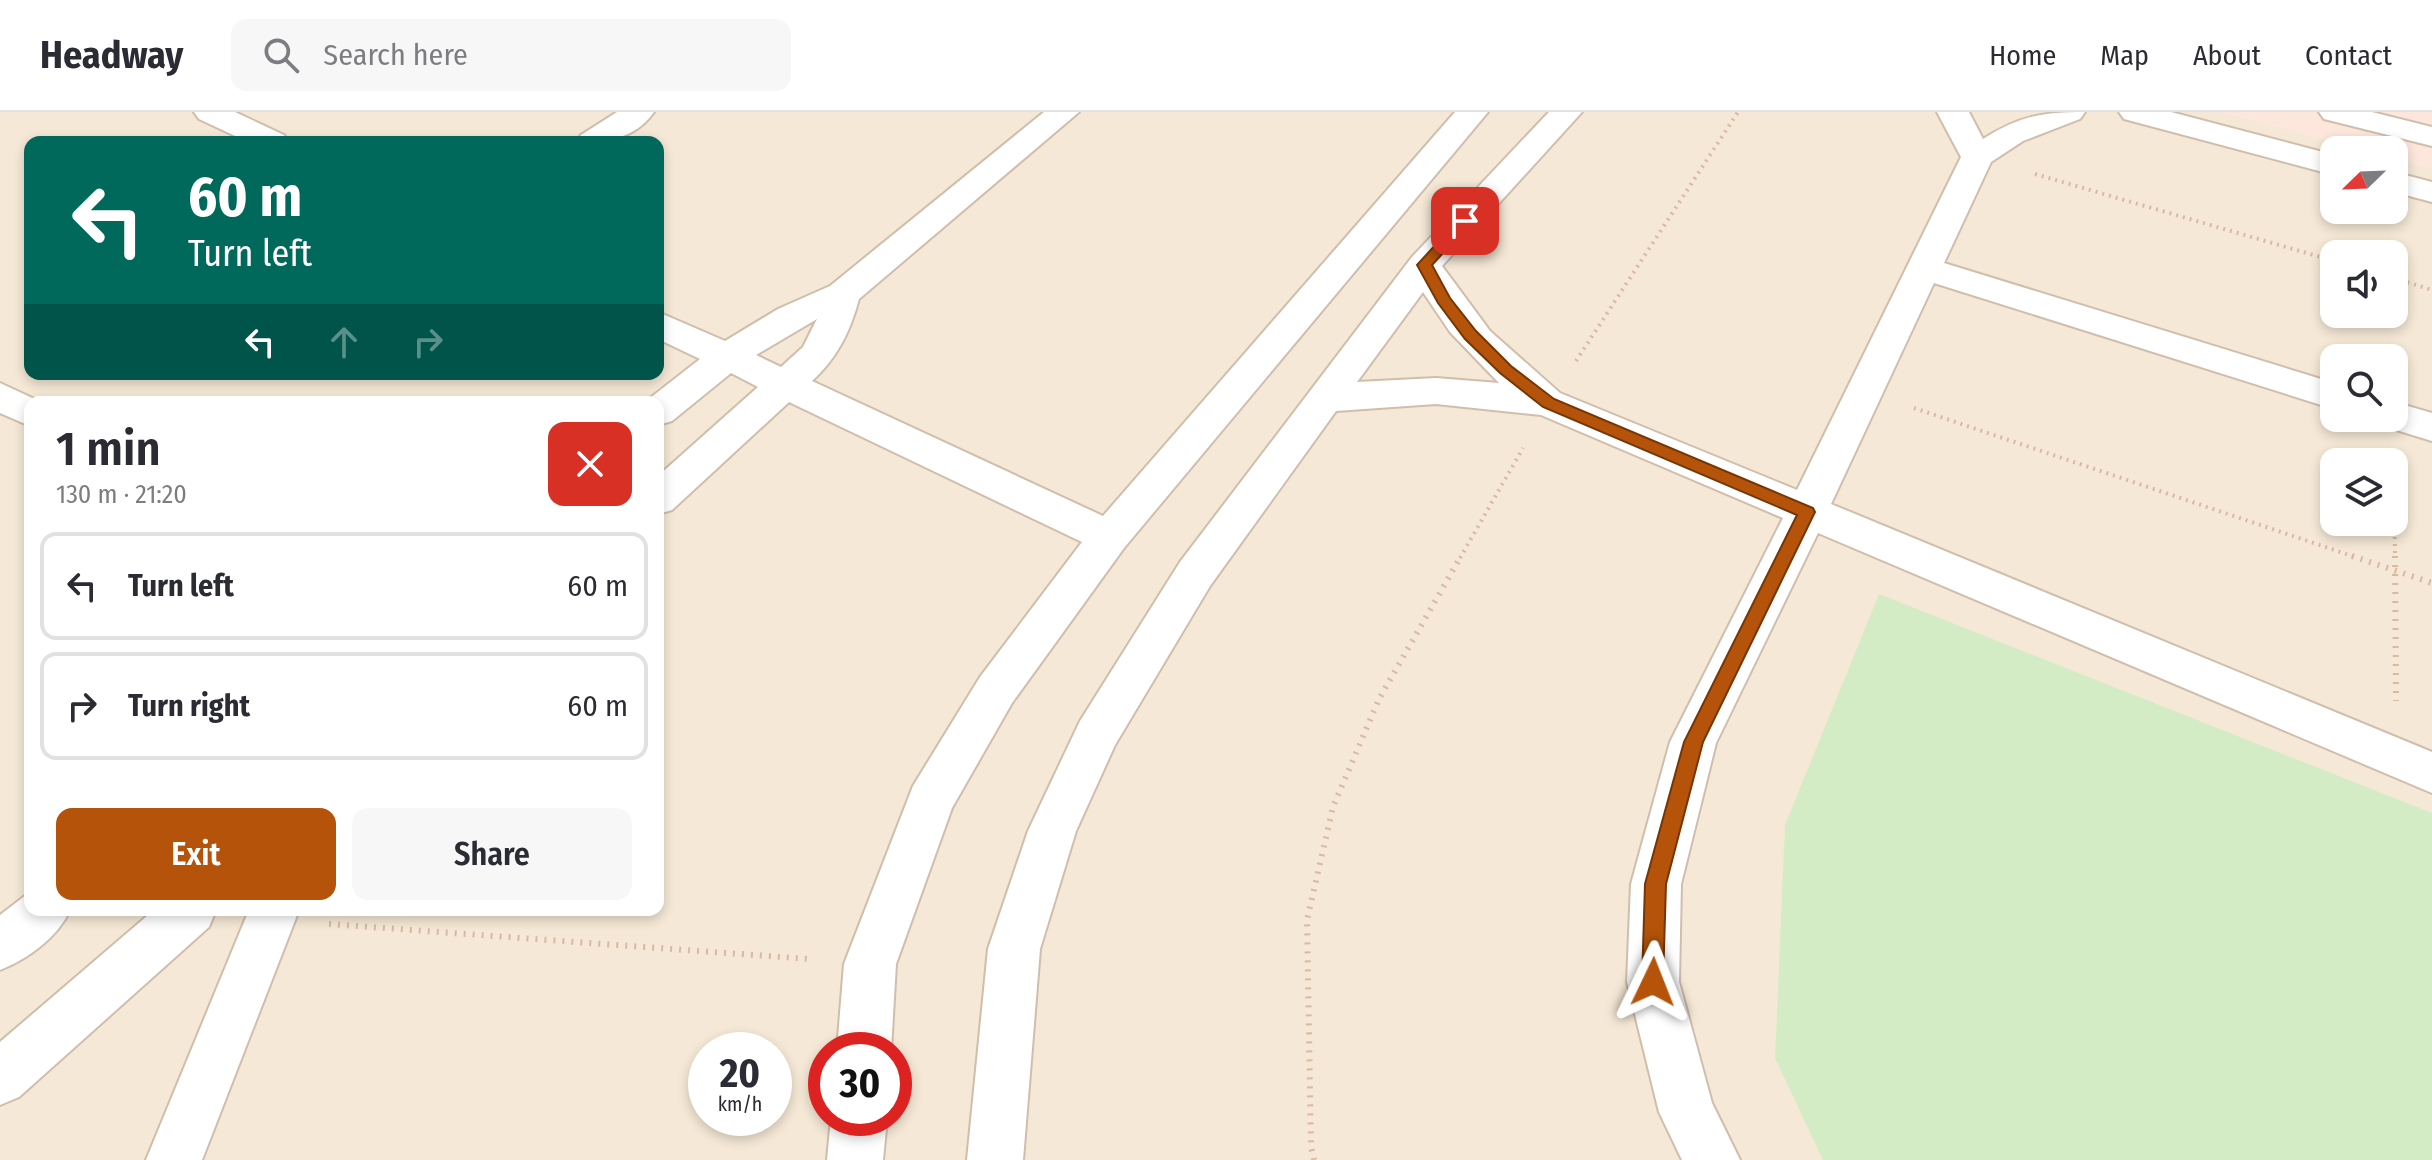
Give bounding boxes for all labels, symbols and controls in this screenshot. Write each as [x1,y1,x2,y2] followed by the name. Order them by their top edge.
[231,19,791,91] search box
[40,32,183,78] text: Headway
[259,33,303,77] icon: search
[323,37,468,73] text: Search here
[1989,39,2056,72] text: Home
[2100,39,2149,72] text: Map
[2193,39,2261,72] text: About
[2305,39,2392,72] text: Contact
[2320,136,2408,224] north arrow
[2320,136,2408,536] map controls
[188,164,302,231] text: 60 m
[56,168,160,272] icon: left
[1431,187,1499,255] pin
[1443,199,1487,243] icon: arrive
[188,232,312,276] text: Turn left
[2320,240,2408,328] button: sound
[238,320,282,364] icon: left
[322,320,366,364] icon: ahead
[406,320,450,364] icon: right
[2320,344,2408,432] button: search
[56,420,161,478] text: 1 min
[548,422,632,506] button: close
[2320,448,2408,536] button: layers
[56,479,187,510] text: 130 m · 21:20
[60,564,104,608] icon: left
[128,568,234,604] text: Turn left
[567,568,628,604] text: 60 m
[60,684,104,728] icon: right
[128,688,250,724] text: Turn right
[567,688,628,724] text: 60 m
[56,808,336,900] button: Exit
[352,808,632,900] button: Share
[1611,940,1695,1024] position arrow
[808,1032,912,1136] speed limit sign: 30
[720,1050,760,1098] text: 20
[718,1092,762,1116] text: km/h

